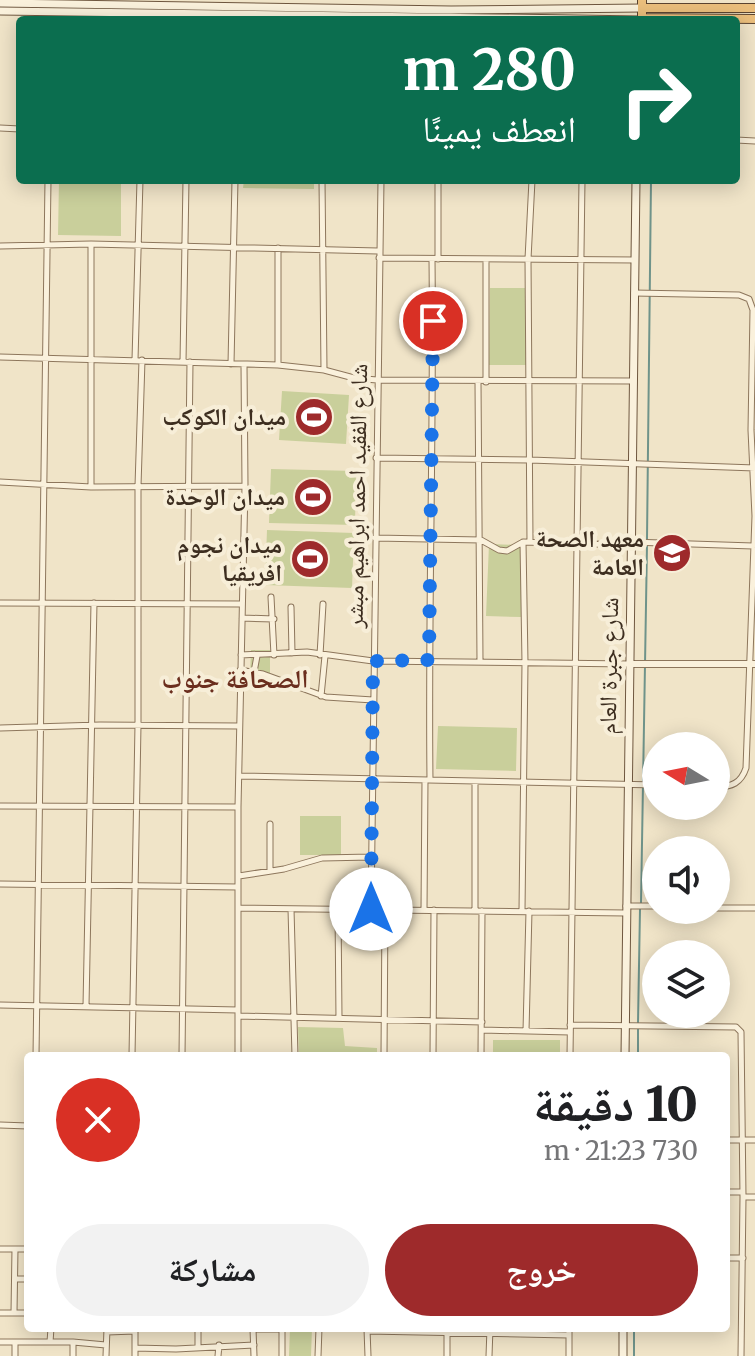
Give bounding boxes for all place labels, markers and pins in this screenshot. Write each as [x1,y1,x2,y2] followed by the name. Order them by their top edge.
[399,287,467,355] pin
[293,396,335,438] sports icon: ميدان الكوكب
[162,401,286,432] place label: ميدان الكوكب
[292,476,334,518] sports icon: ميدان الوحدة
[165,481,285,512] place label: ميدان الوحدة
[536,523,644,582] place label: معهد الصحة العامة
[177,529,282,588] place label: ميدان نجوم افريقيا
[651,532,693,574] school or university icon: معهد الصحة العامة
[289,538,331,580] sports icon: ميدان نجوم افريقيا

